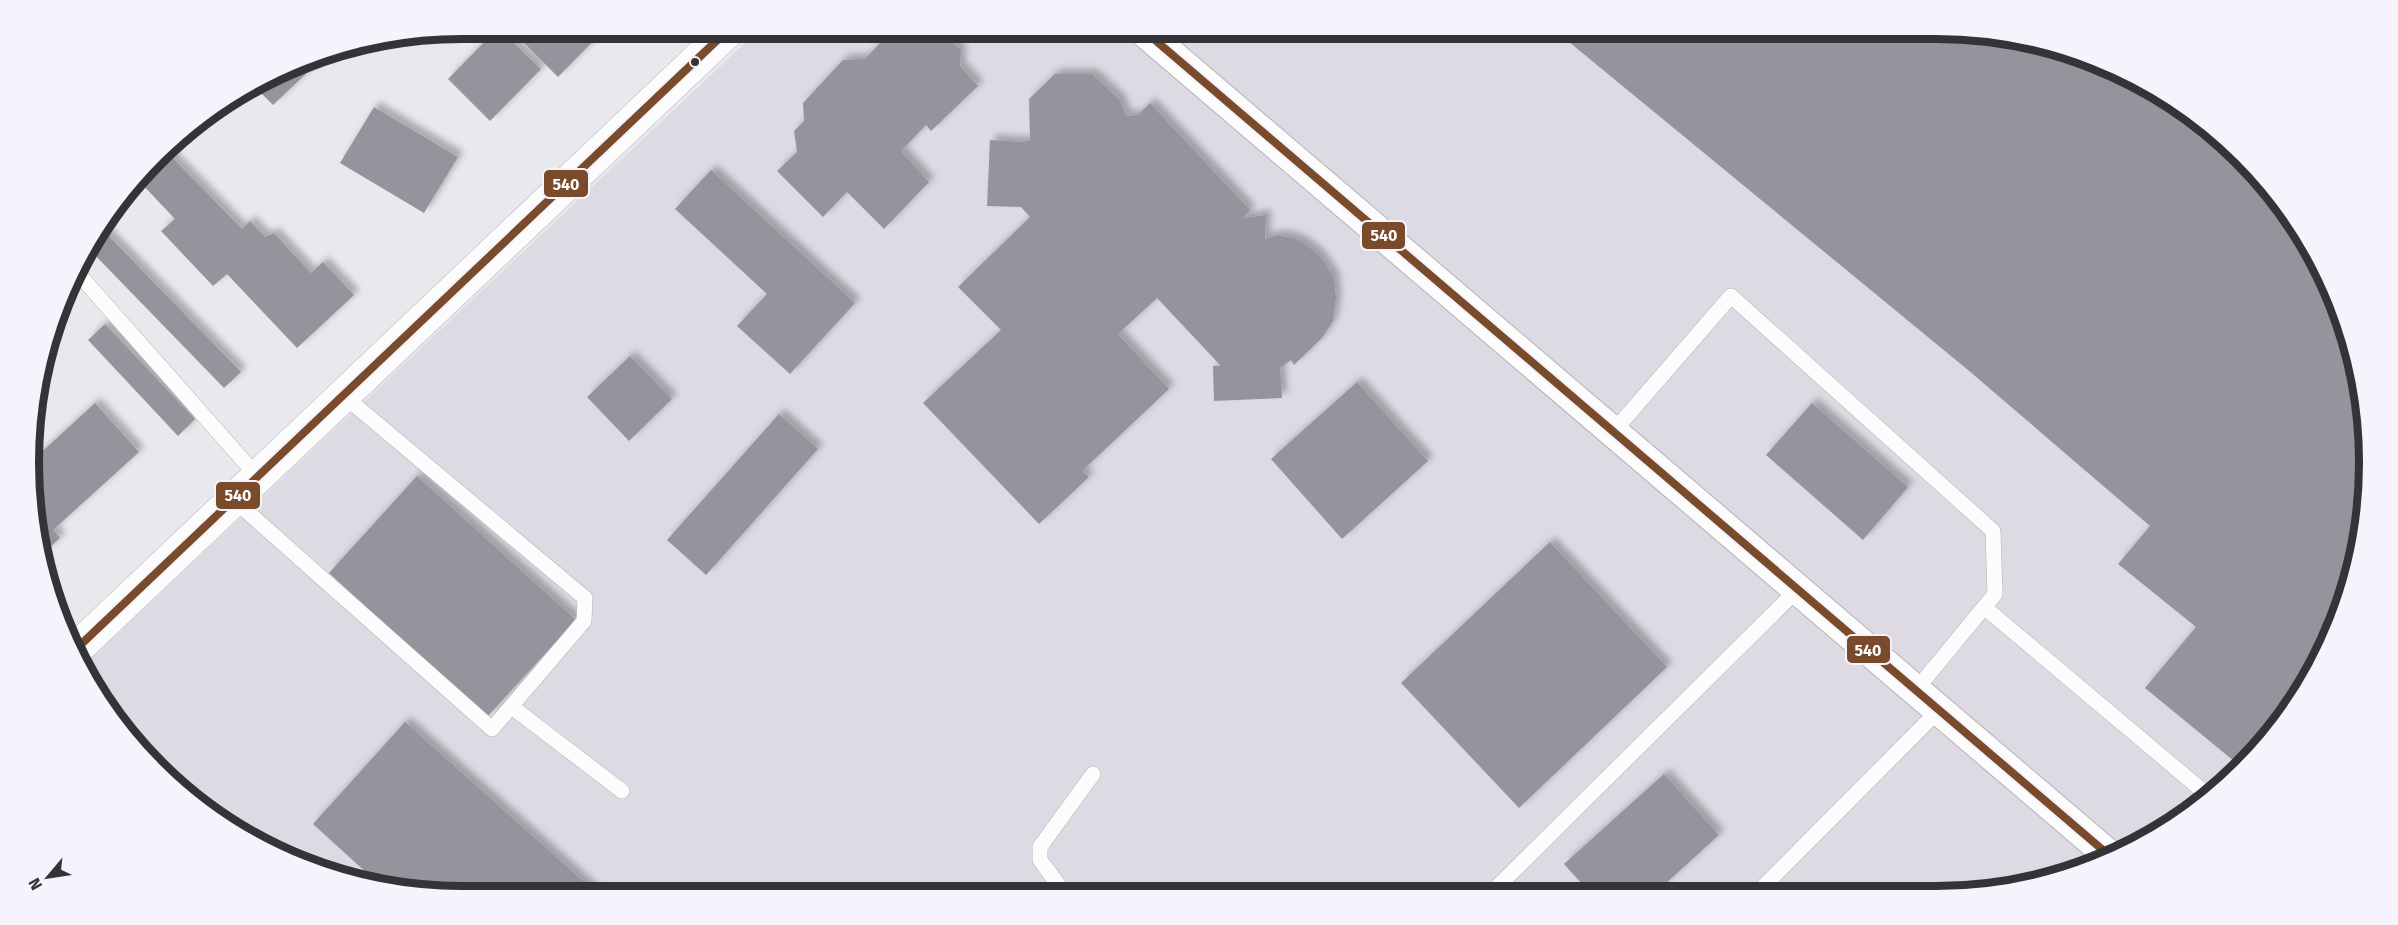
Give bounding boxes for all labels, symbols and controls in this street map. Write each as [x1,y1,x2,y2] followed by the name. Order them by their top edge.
[689,56,701,68] unlabelled marker
[543,169,589,198] line badge: 540
[553,175,579,194] text: 540
[1361,221,1406,250] line badge: 540
[1371,226,1397,245] text: 540
[215,481,261,510] line badge: 540
[225,486,251,505] text: 540
[1846,635,1891,664] line badge: 540
[1855,641,1881,660] text: 540
[18,847,78,907] north arrow
[24,875,46,893] text: N

